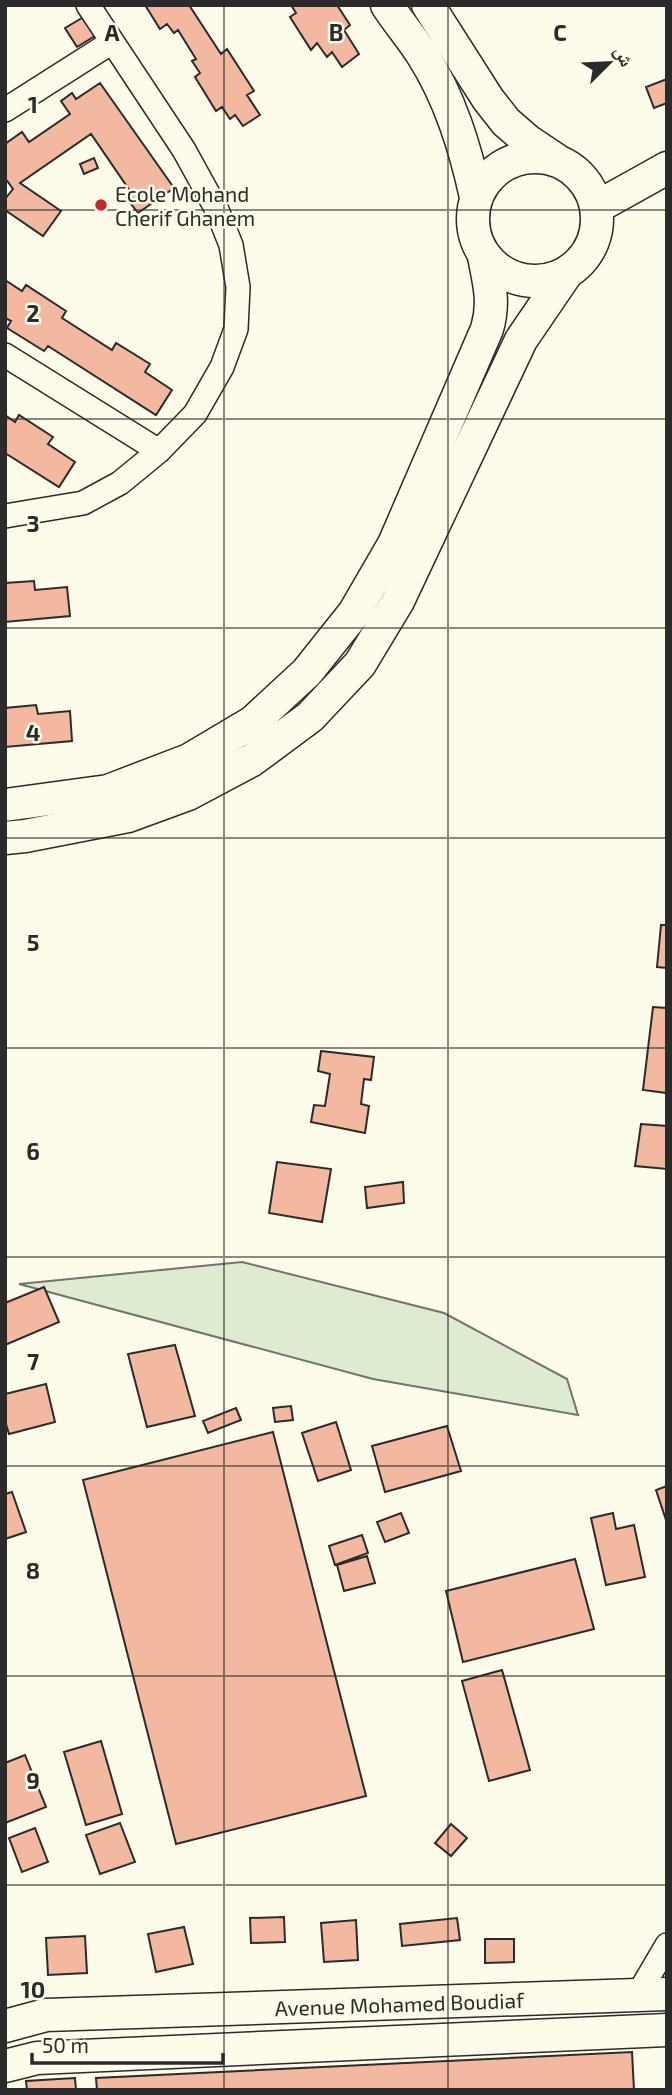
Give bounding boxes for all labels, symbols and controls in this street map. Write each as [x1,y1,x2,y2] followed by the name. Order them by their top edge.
[104,18,120,46] text: A
[329,18,343,46] text: B
[553,18,567,46] text: C
[574,28,644,98] north arrow
[609,42,640,70] text: ش
[28,90,38,118] text: 1
[115,181,255,230] place label: Ecole Mohand Cherif Ghanem
[93,197,109,213] marker: Ecole Mohand Cherif Ghanem
[26,299,40,327] text: 2
[26,509,40,537] text: 3
[26,718,40,746] text: 4
[27,928,39,956] text: 5
[26,1137,40,1165] text: 6
[27,1347,39,1375] text: 7
[26,1556,40,1584] text: 8
[26,1766,40,1794] text: 9
[21,1975,45,2003] text: 10
[274,1986,525,2020] street label: Avenue Mohamed Boudiaf
[32,2022,222,2066] scale bar
[42,2032,89,2057] text: 50 m

